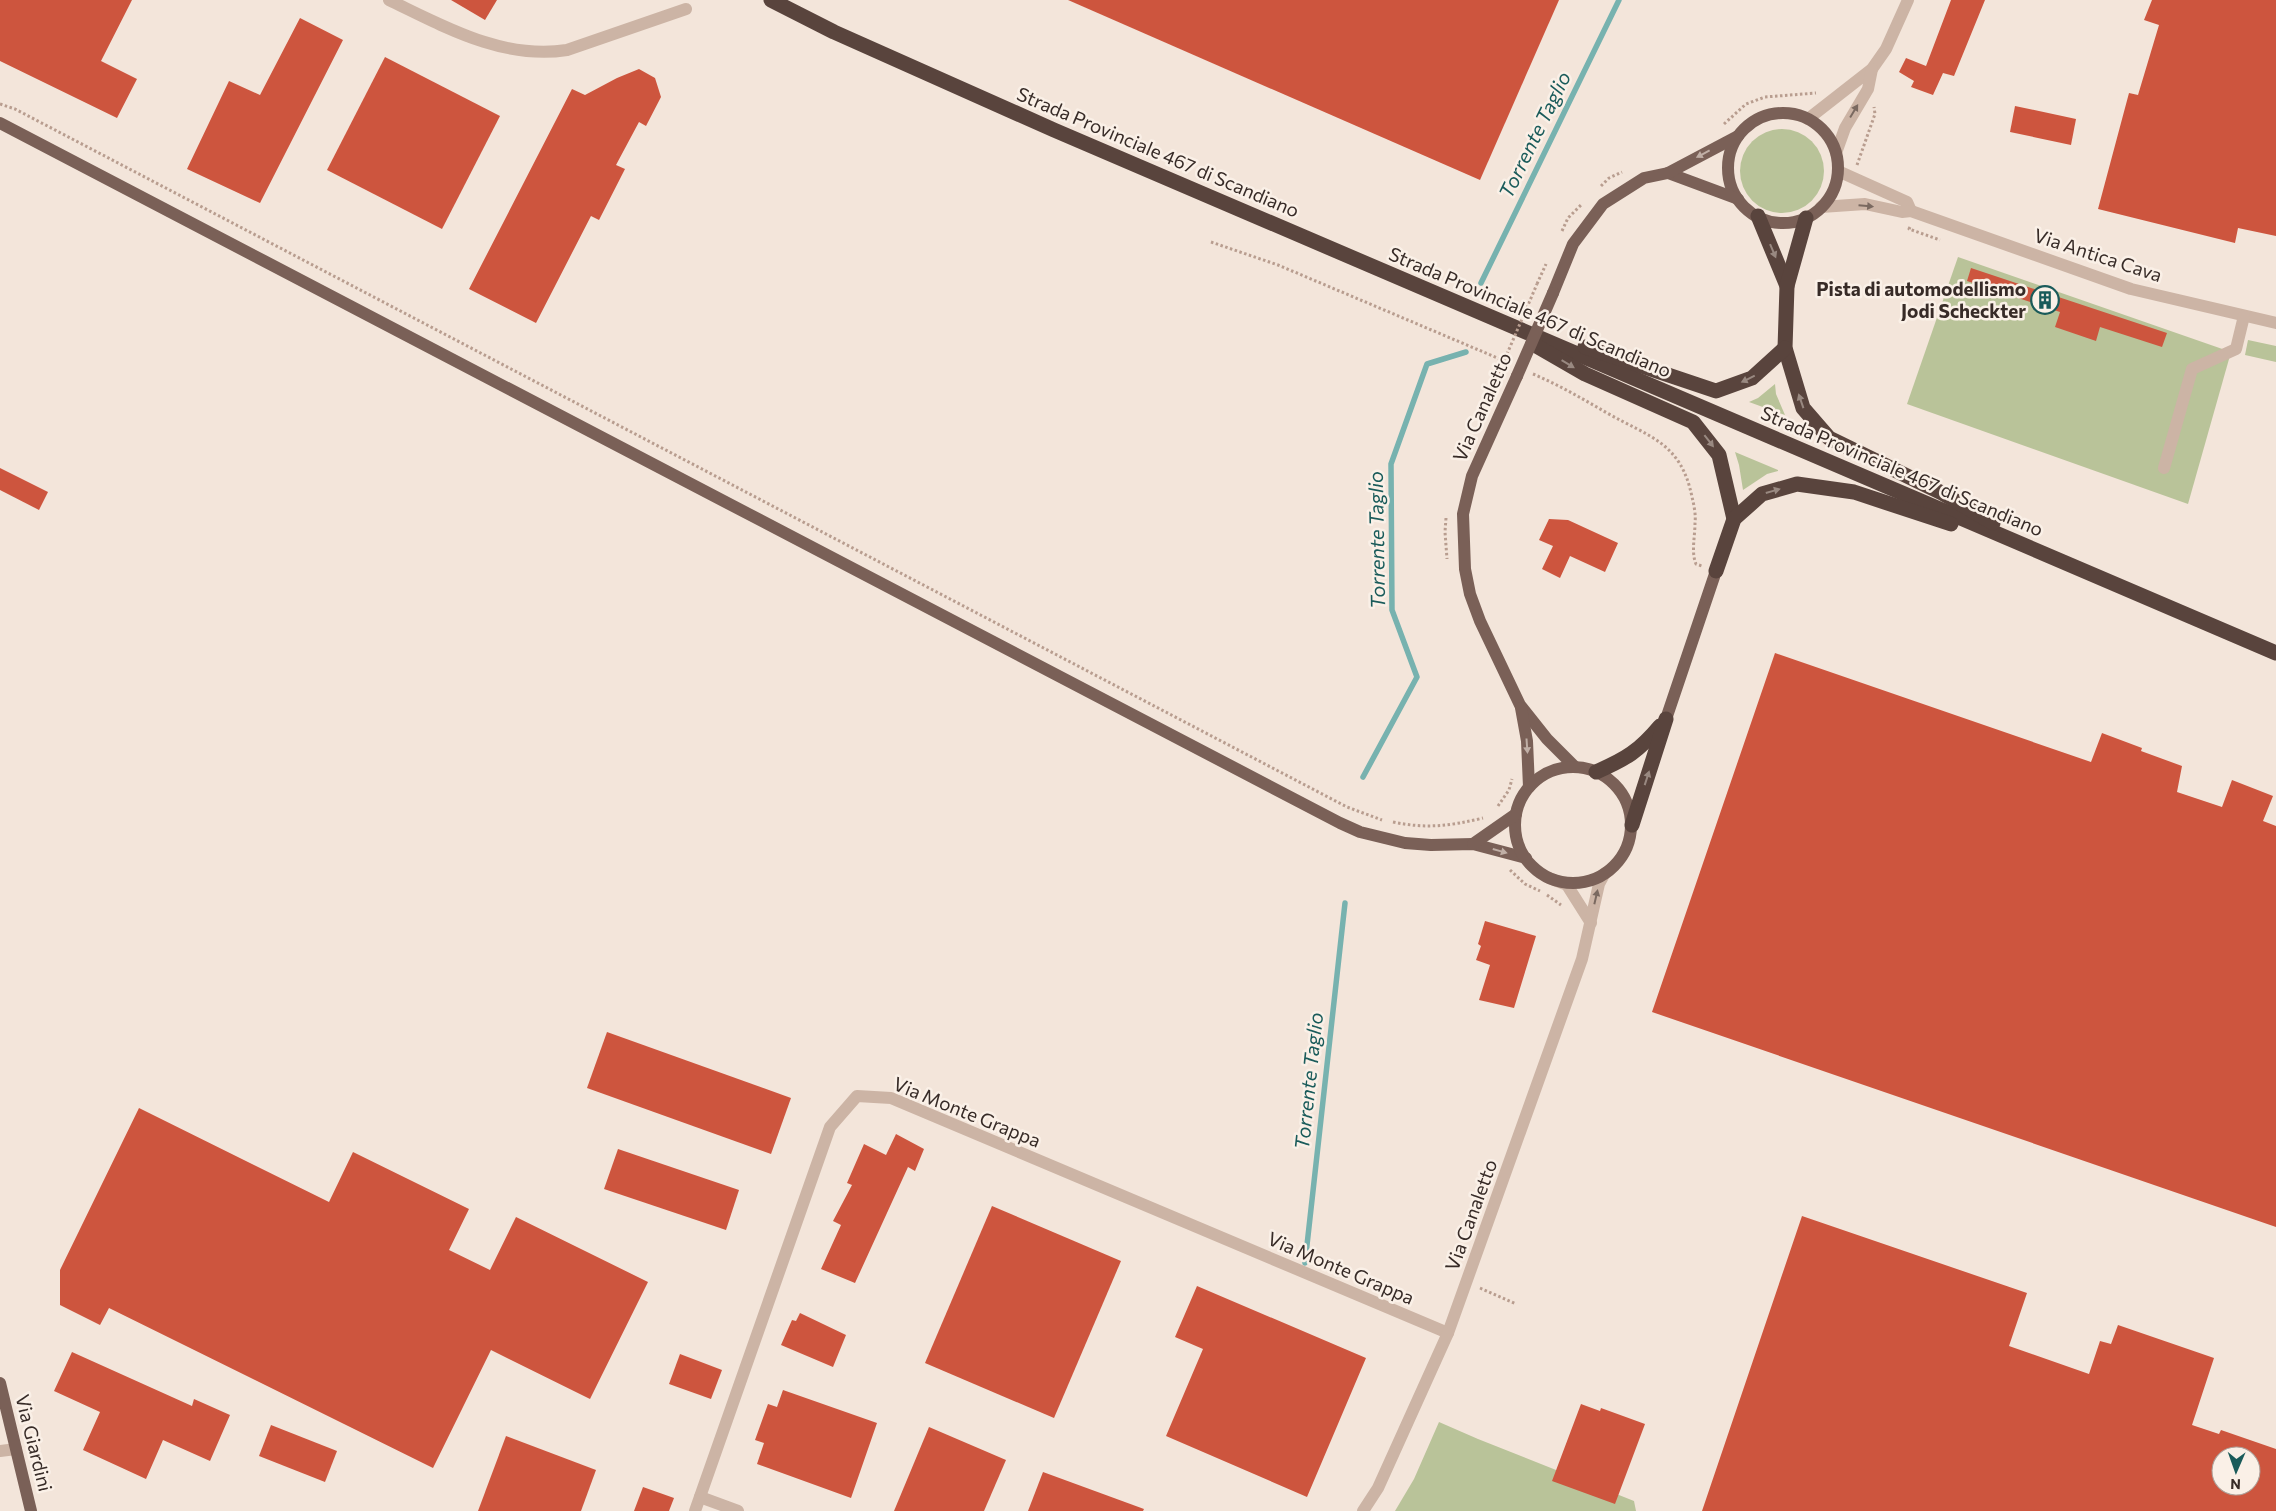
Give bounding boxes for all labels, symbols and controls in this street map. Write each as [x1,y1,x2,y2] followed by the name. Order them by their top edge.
[1493,67,1575,202] water label: Torrente Taglio
[1014,81,1303,222] street label: Strada Provinciale 467 di Scandiano
[1850,105,1859,118] one-way arrow
[1696,150,1711,158] one-way arrow
[1859,202,1875,210] one-way arrow
[2031,223,2165,286] street label: Via Antica Cava
[1386,241,1675,382] street label: Strada Provinciale 467 di Scandiano
[1769,244,1777,258] one-way arrow
[1816,277,2026,322] place label: Pista di automodellismo Jodi Scheckter
[2030,285,2060,315] building icon: Pista di automodellismo Jodi Scheckter
[1447,349,1516,465] street label: Via Canaletto
[1562,360,1575,369] one-way arrow
[1740,375,1755,383] one-way arrow
[1797,393,1805,408] one-way arrow
[1758,400,2047,541] street label: Strada Provinciale 467 di Scandiano
[1703,435,1714,448] one-way arrow
[1363,471,1389,609] water label: Torrente Taglio
[1765,486,1780,494] one-way arrow
[1523,738,1531,754] one-way arrow
[1644,771,1651,786] one-way arrow
[1492,847,1507,855] one-way arrow
[1592,890,1600,905] one-way arrow
[1289,1011,1327,1151] water label: Torrente Taglio
[890,1071,1044,1152] street label: Via Monte Grappa
[1440,1156,1501,1274] street label: Via Canaletto
[1264,1226,1418,1309] street label: Via Monte Grappa
[11,1392,58,1494] street label: Via Giardini
[2211,1446,2261,1496] north arrow
[2230,1476,2241,1493] text: N

